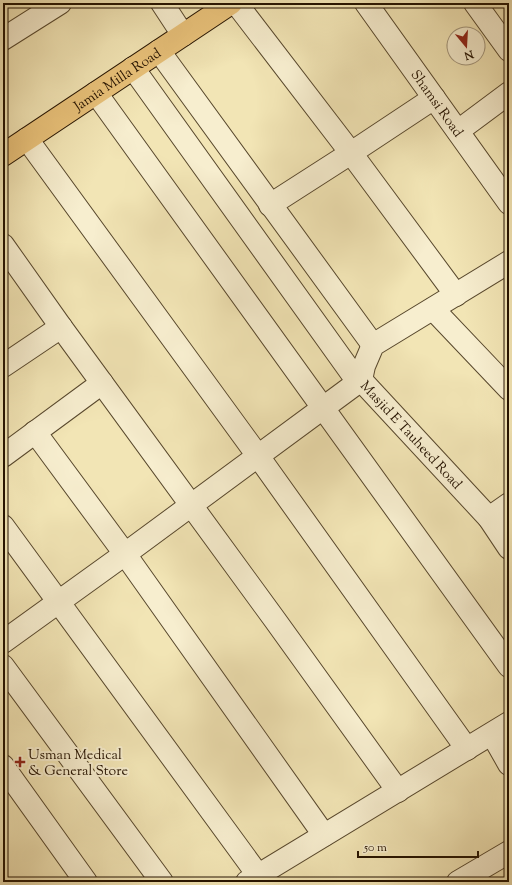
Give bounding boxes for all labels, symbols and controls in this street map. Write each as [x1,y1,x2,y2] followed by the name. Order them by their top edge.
[446,26,486,66] north arrow
[70,44,166,118] street label: Jamia Milla Road
[462,45,476,64] text: N
[405,66,467,142] street label: Shamsi Road
[355,377,466,495] street label: Masjid E Tauheed Road
[28,746,128,782] place label: Usman Medical & General Store
[15,757,25,767] marker: Usman Medical & General Store
[358,833,478,859] scale bar
[363,839,387,857] text: 50 m

